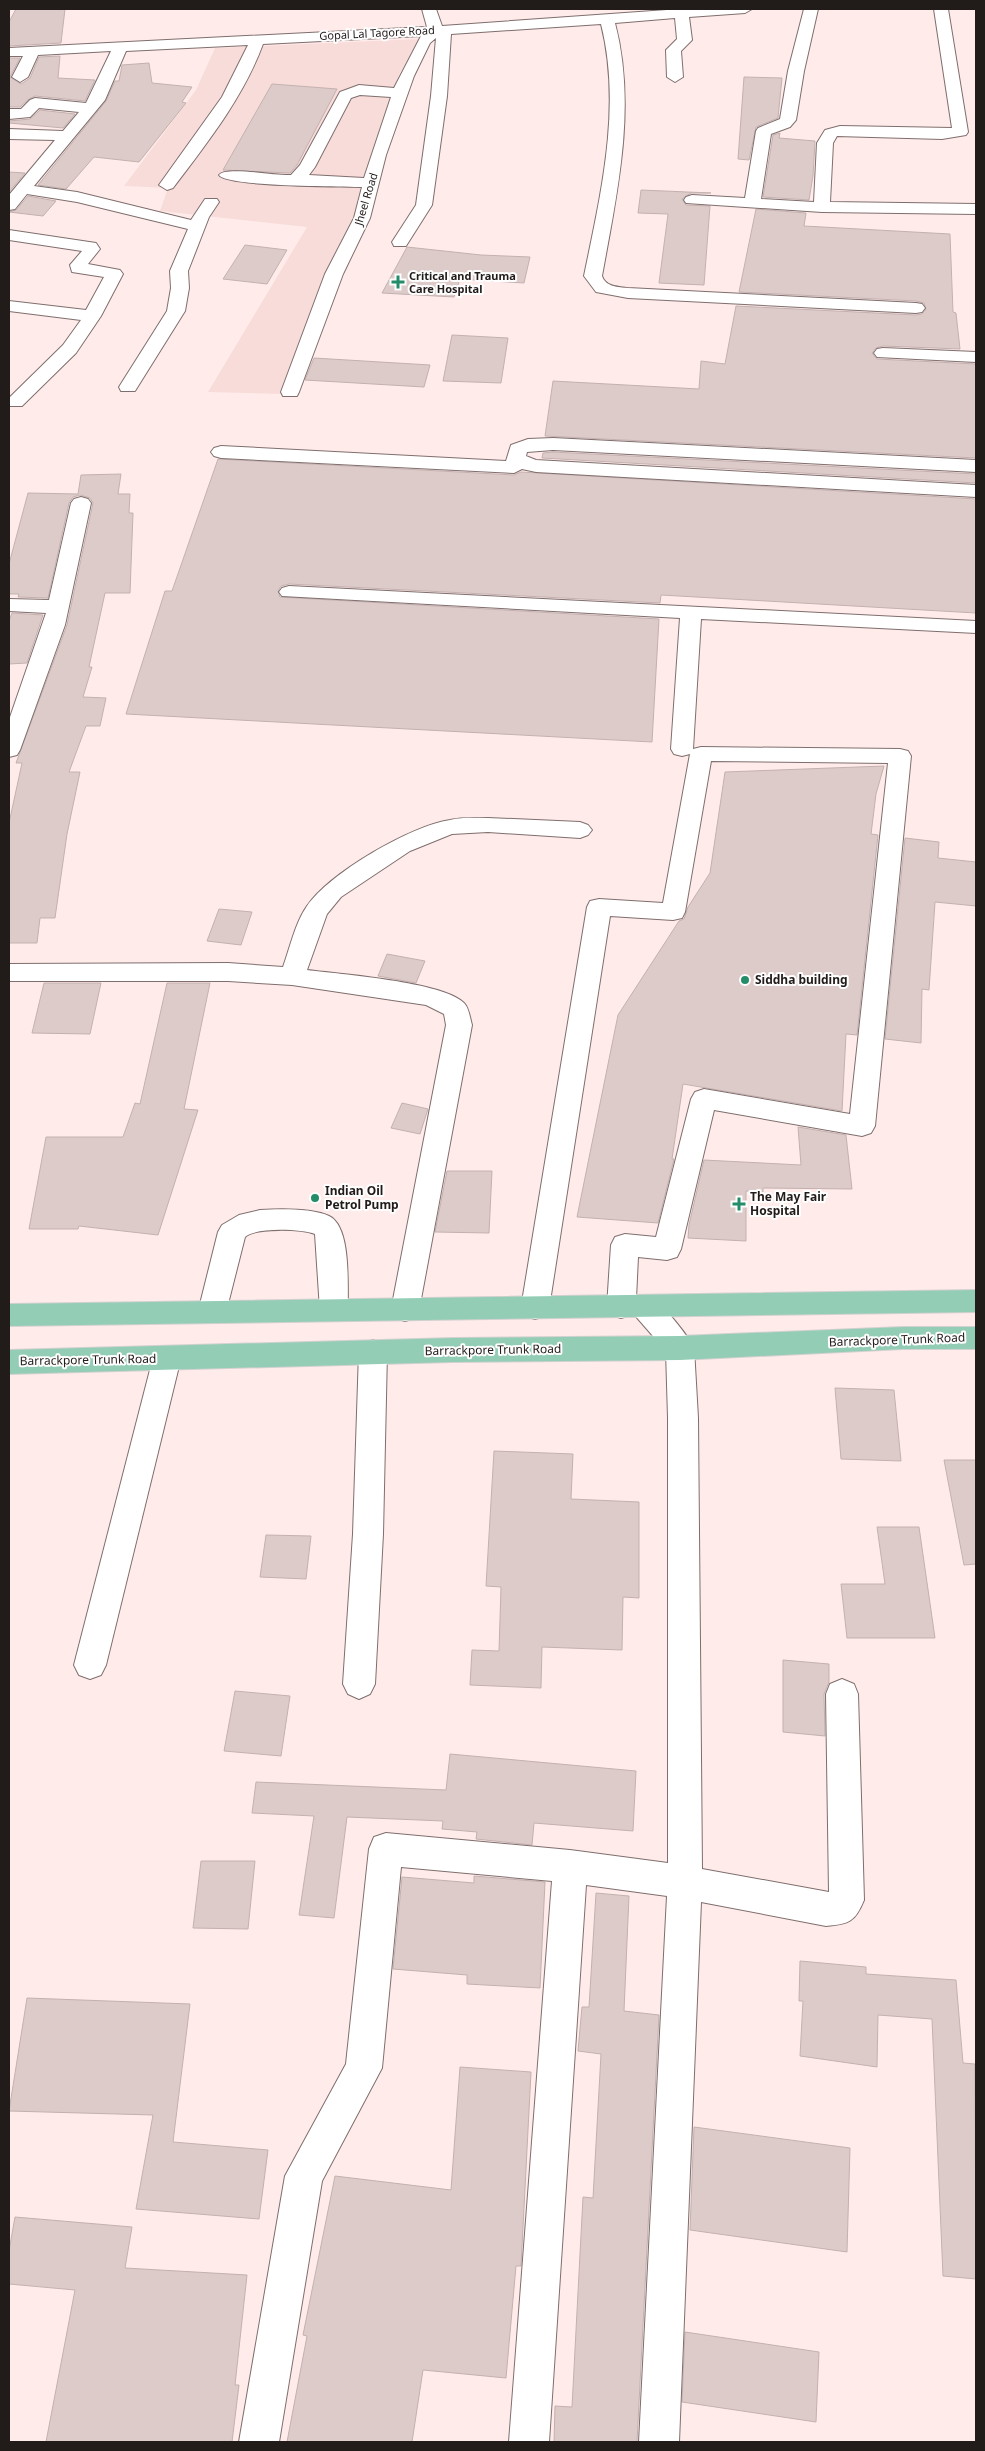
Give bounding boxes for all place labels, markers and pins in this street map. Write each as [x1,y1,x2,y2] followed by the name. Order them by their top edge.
[409,268,516,296] place label: Critical and Trauma Care Hospital
[391,275,405,289] marker: Critical and Trauma Care Hospital
[755,971,848,988] place label: Siddha building
[739,974,751,986] marker: Siddha building
[325,1182,399,1213] place label: Indian Oil Petrol Pump
[750,1188,827,1219] place label: The May Fair Hospital
[309,1192,321,1204] marker: Indian Oil Petrol Pump
[732,1197,746,1211] marker: The May Fair Hospital

